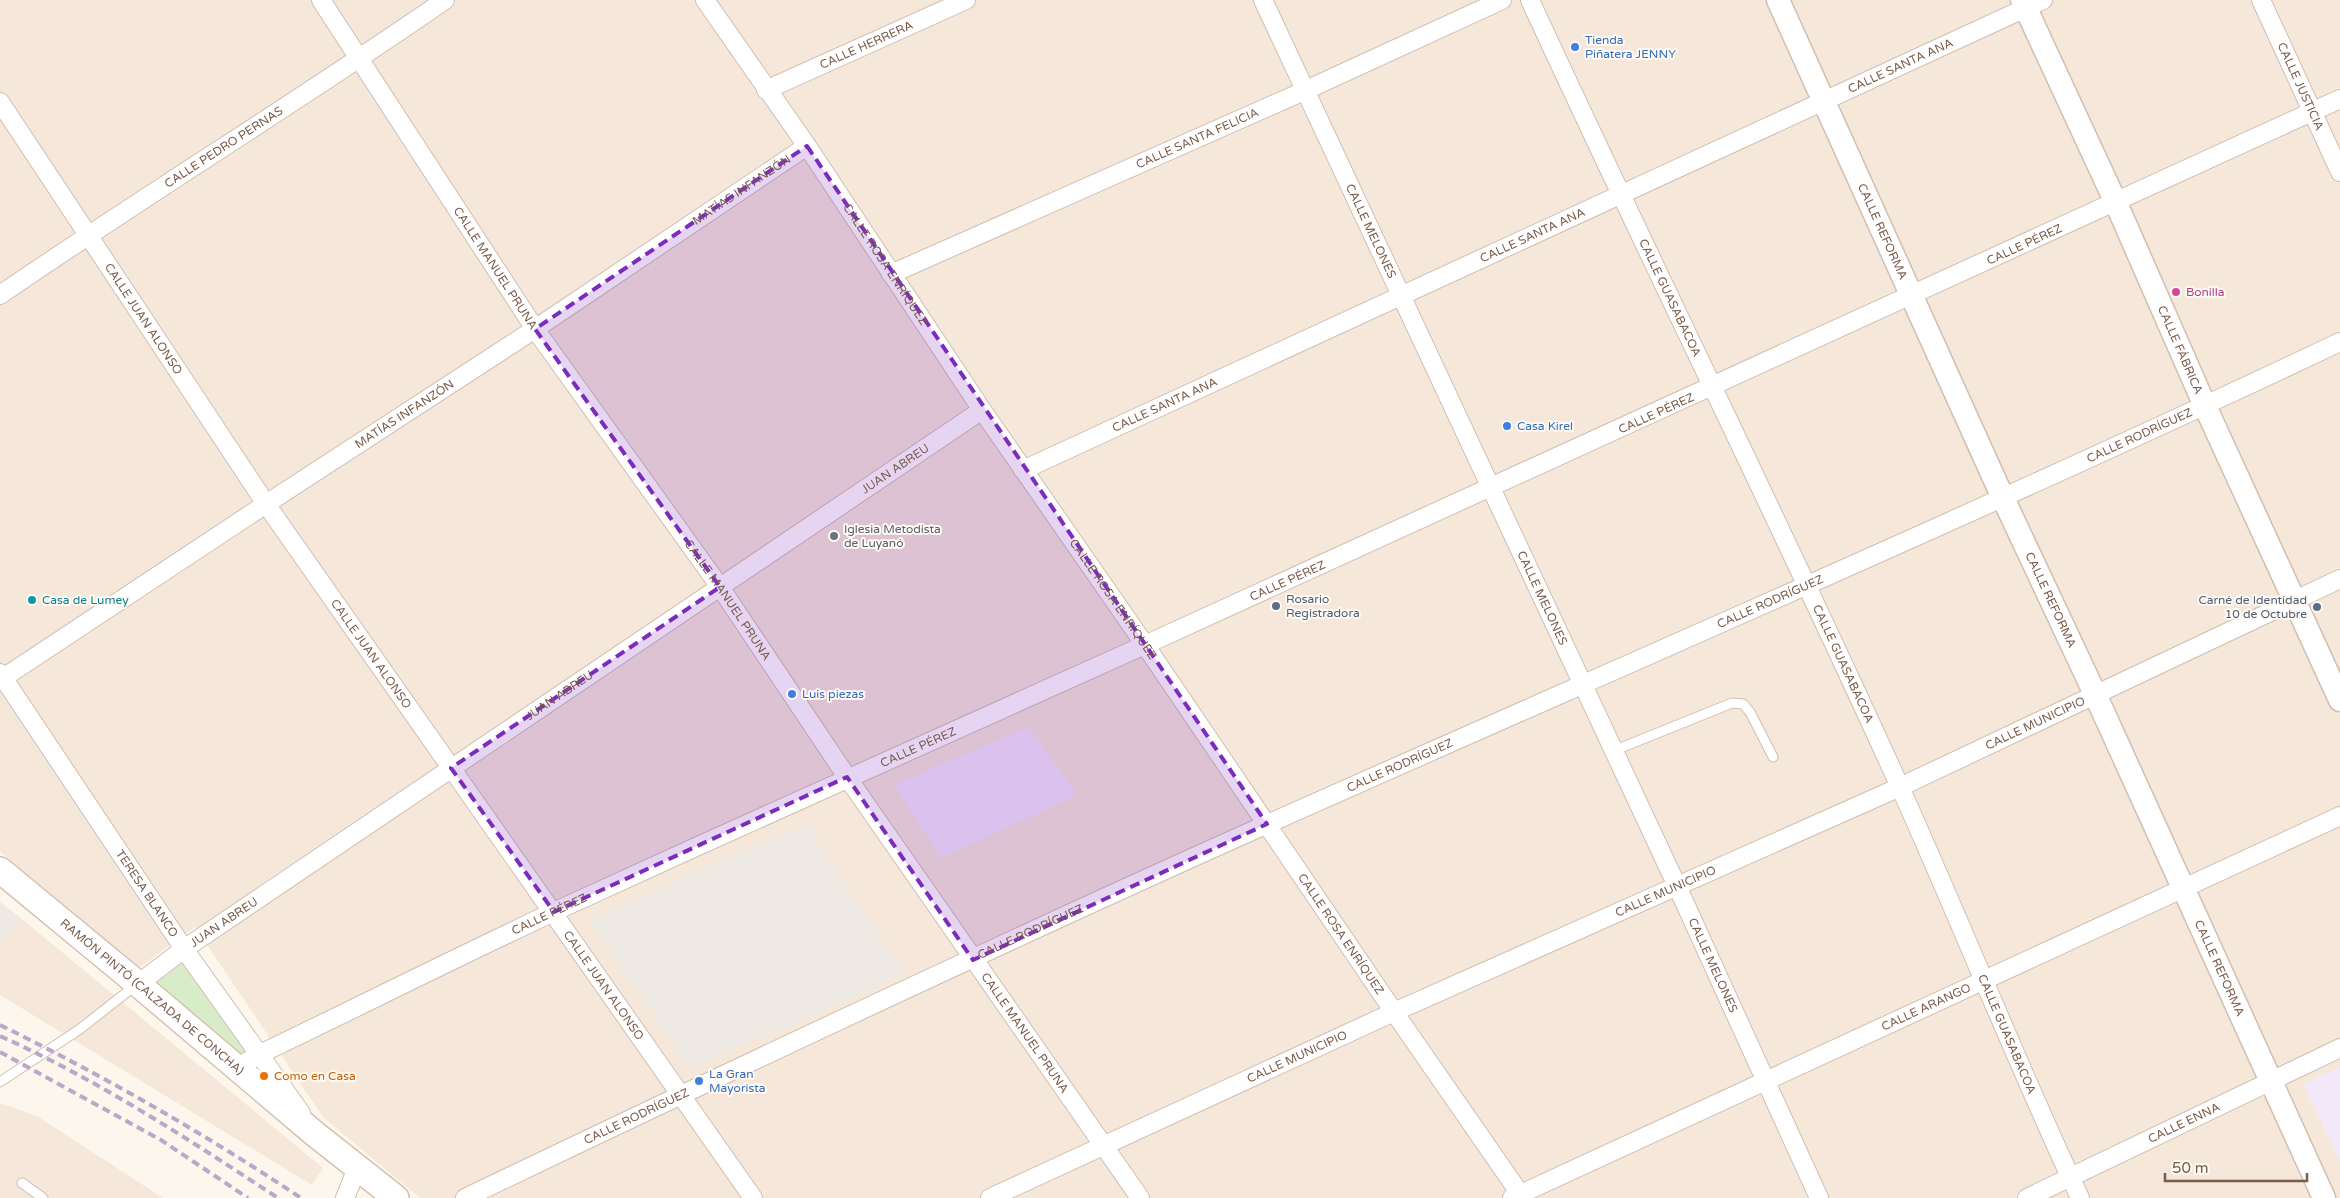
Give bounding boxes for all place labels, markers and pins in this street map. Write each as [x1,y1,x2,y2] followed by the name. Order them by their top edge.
[1585,33,1676,61] place label: Tienda Piñatera JENNY
[1569,41,1581,53] marker: Tienda Piñatera JENNY
[2186,285,2225,299] place label: Bonilla
[2170,286,2182,298] marker: Bonilla
[1517,419,1573,433] place label: Casa Kirel
[1501,420,1513,432] marker: Casa Kirel
[844,522,941,550] place label: Iglesia Metodista de Luyanó
[828,530,840,542] marker: Iglesia Metodista de Luyanó
[1286,592,1360,620] place label: Rosario Registradora
[42,593,129,607] place label: Casa de Lumey
[2198,593,2307,621] place label: Carné de Identidad 10 de Octubre
[26,594,38,606] marker: Casa de Lumey
[1270,600,1282,612] marker: Rosario Registradora
[2311,601,2323,613] marker: Carné de Identidad 10 de Octubre
[802,687,864,701] place label: Luis piezas
[786,688,798,700] marker: Luis piezas
[709,1067,766,1095] place label: La Gran Mayorista
[274,1069,356,1083] place label: Como en Casa
[258,1070,270,1082] marker: Como en Casa
[693,1075,705,1087] marker: La Gran Mayorista

